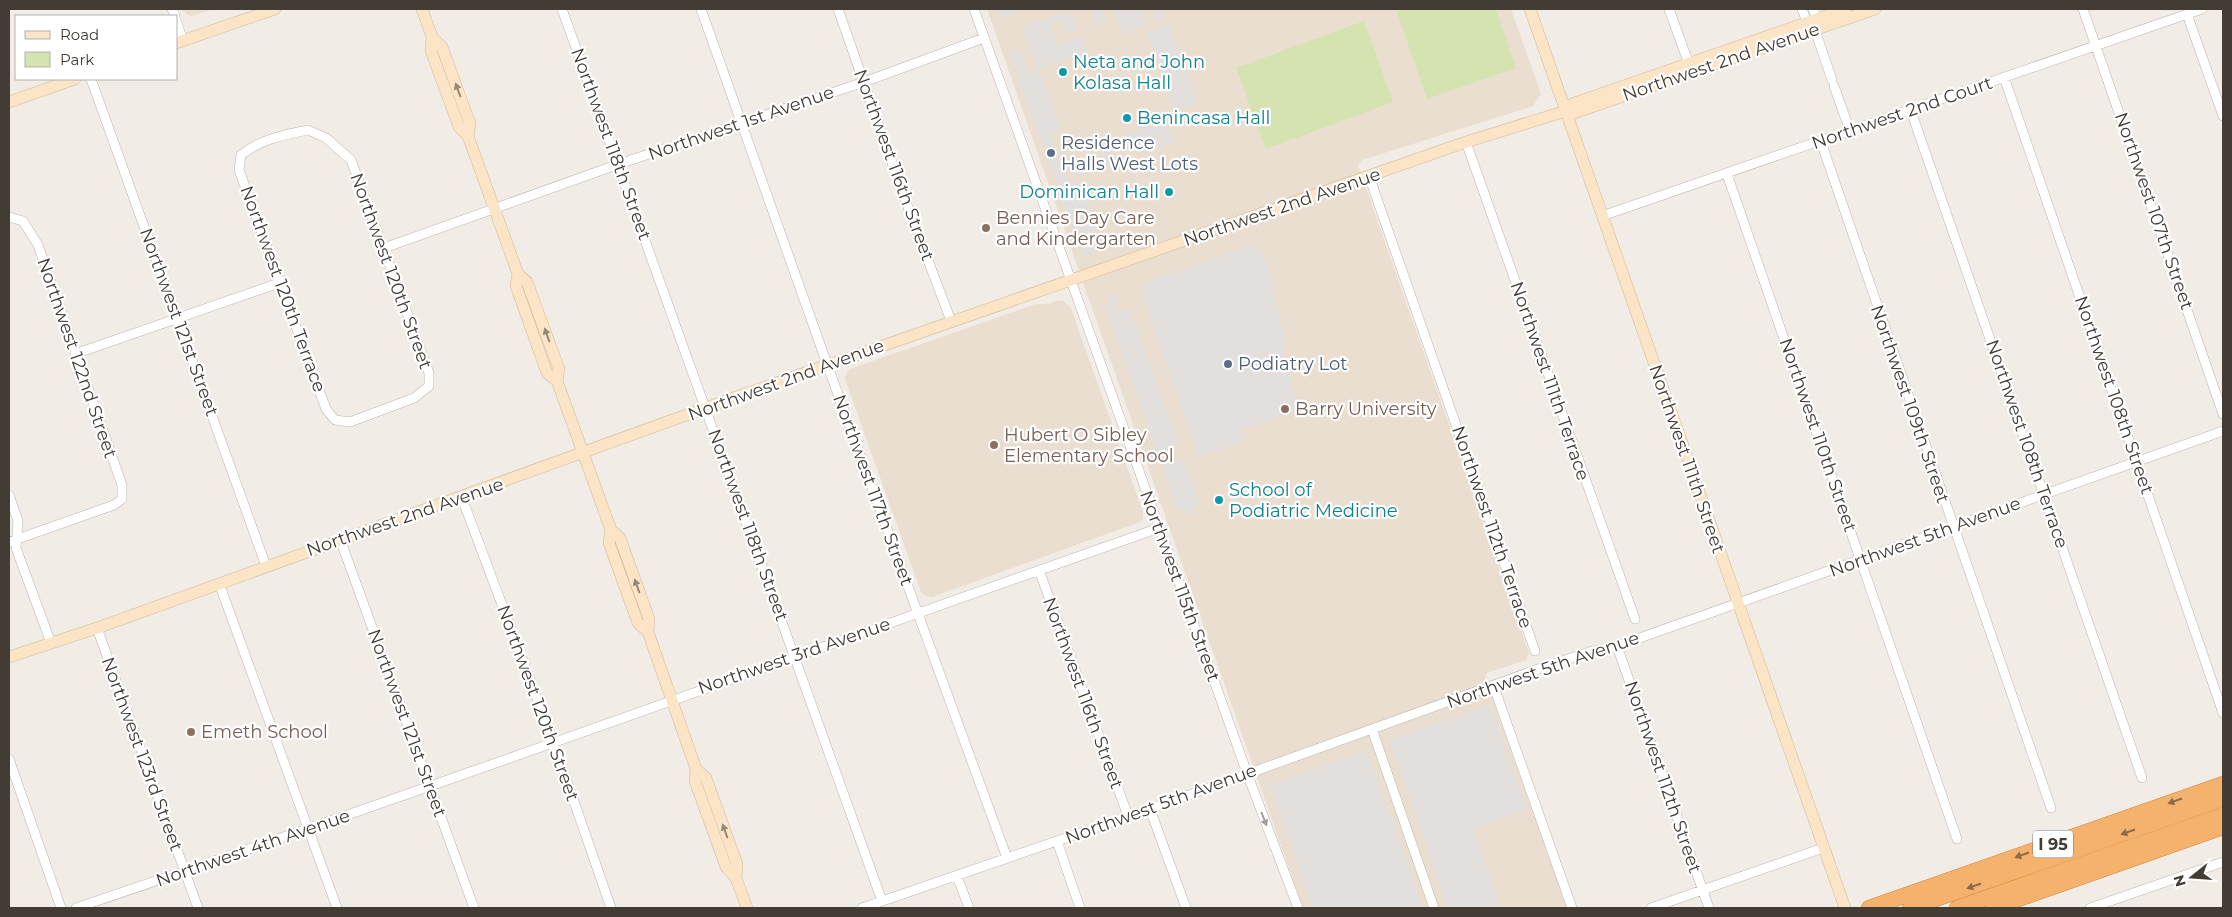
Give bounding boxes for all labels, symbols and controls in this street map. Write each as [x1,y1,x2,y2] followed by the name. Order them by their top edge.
[15,15,178,80] legend
[1619,18,1823,106] street label: Northwest 2nd Avenue
[60,25,99,44] text: Road
[566,45,656,243] street label: Northwest 118th Street
[60,50,94,69] text: Park
[1073,51,1205,94] place label: Neta and John Kolasa Hall
[849,66,939,264] street label: Northwest 116th Street
[1057,66,1069,78] marker: Neta and John Kolasa Hall
[1809,72,1995,154] street label: Northwest 2nd Court
[645,81,837,165] street label: Northwest 1st Avenue
[454,82,461,97] one-way arrow
[1137,107,1270,129] place label: Benincasa Hall
[2110,109,2198,313] street label: Northwest 107th Street
[1121,112,1133,124] marker: Benincasa Hall
[1061,132,1198,175] place label: Residence Halls West Lots
[1045,147,1057,159] marker: Residence Halls West Lots
[1180,163,1384,251] street label: Northwest 2nd Avenue
[345,170,437,372] street label: Northwest 120th Street
[1019,181,1159,203] place label: Dominican Hall
[235,183,331,395] street label: Northwest 120th Terrace
[1163,186,1175,198] marker: Dominican Hall
[996,207,1156,250] place label: Bennies Day Care and Kindergarten
[980,222,992,234] marker: Bennies Day Care and Kindergarten
[135,225,223,419] street label: Northwest 121st Street
[32,255,122,461] street label: Northwest 122nd Street
[1506,279,1594,483] street label: Northwest 111th Terrace
[2070,293,2158,497] street label: Northwest 108th Street
[1866,302,1954,506] street label: Northwest 109th Street
[543,327,551,342] one-way arrow
[685,334,887,426] street label: Northwest 2nd Avenue
[1774,335,1862,535] street label: Northwest 110th Street
[1981,337,2073,551] street label: Northwest 108th Terrace
[1238,353,1348,375] place label: Podiatry Lot
[1222,358,1234,370] marker: Podiatry Lot
[1644,362,1730,556] street label: Northwest 111th Street
[828,391,918,589] street label: Northwest 117th Street
[1295,398,1437,420] place label: Barry University
[1279,403,1291,415] marker: Barry University
[1447,423,1537,631] street label: Northwest 112th Terrace
[1004,424,1174,467] place label: Hubert O Sibley Elementary School
[703,426,793,624] street label: Northwest 118th Street
[988,439,1000,451] marker: Hubert O Sibley Elementary School
[303,473,507,561] street label: Northwest 2nd Avenue
[1229,479,1398,522] place label: School of Podiatric Medicine
[1135,487,1225,685] street label: Northwest 115th Street
[1826,492,2024,582] street label: Northwest 5th Avenue
[1213,494,1225,506] marker: School of Podiatric Medicine
[633,578,641,593] one-way arrow
[1038,594,1128,792] street label: Northwest 116th Street
[492,602,584,804] street label: Northwest 120th Street
[695,613,893,699] street label: Northwest 3rd Avenue
[363,626,451,820] street label: Northwest 121st Street
[1444,627,1642,713] street label: Northwest 5th Avenue
[97,654,187,854] street label: Northwest 123rd Street
[1620,678,1706,876] street label: Northwest 112th Street
[201,721,328,743] place label: Emeth School
[185,726,197,738] marker: Emeth School
[1062,759,1260,849] street label: Northwest 5th Avenue
[2168,798,2183,805] one-way arrow
[153,804,353,892] street label: Northwest 4th Avenue
[1260,812,1268,827] one-way arrow
[721,824,728,839] one-way arrow
[2120,829,2135,837] one-way arrow
[2033,831,2073,858] road number: I 95
[2014,851,2029,859] one-way arrow
[2167,852,2217,902] north arrow
[2169,873,2190,889] text: N
[1966,882,1981,890] one-way arrow

